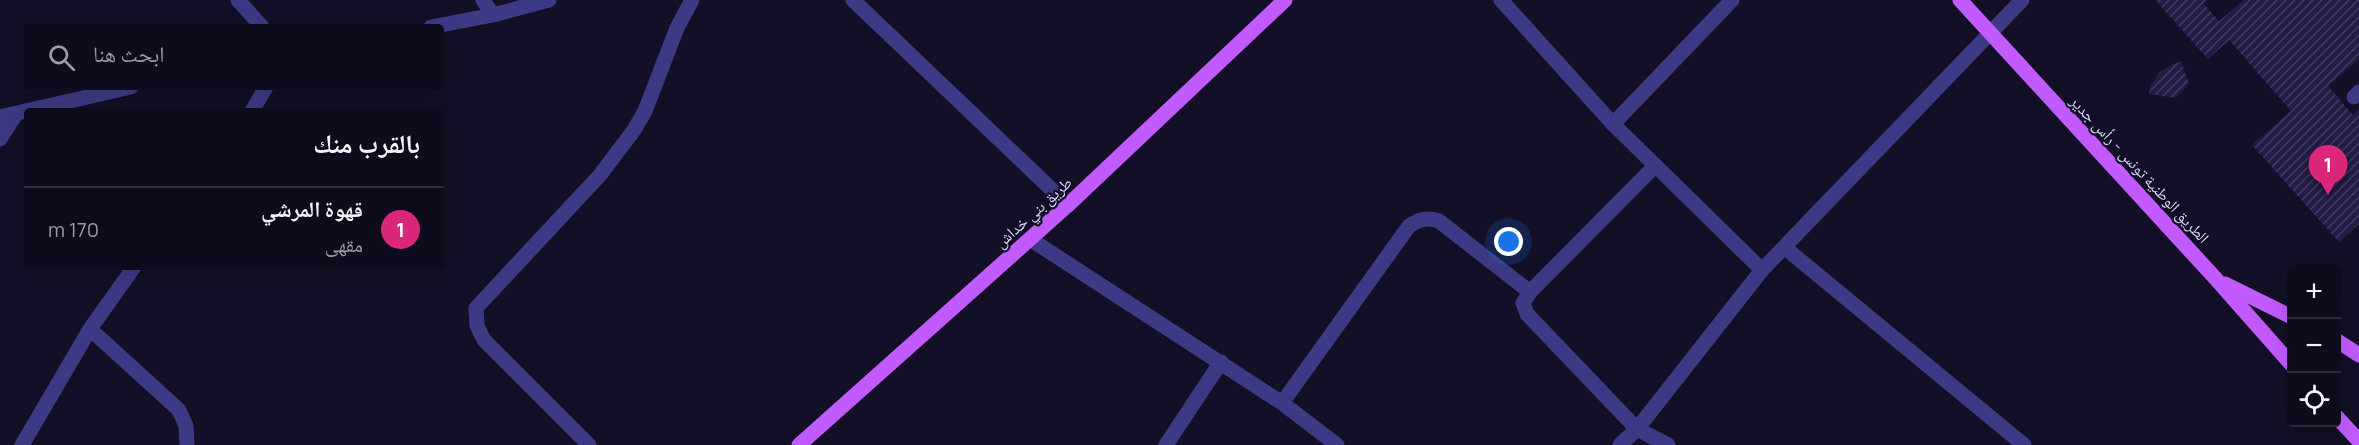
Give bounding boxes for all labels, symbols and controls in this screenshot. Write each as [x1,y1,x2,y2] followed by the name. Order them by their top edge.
[24,24,444,90] search box
[93,39,164,69] text: ابحث هنا
[45,41,78,74] icon: search
[2065,90,2214,248] street label: الطريق الوطنية تونس - رأس جدير
[313,125,420,161] text: بالقرب منك
[2308,146,2348,195] pin: 1
[990,171,1078,254] street label: طريق بني خداش
[261,194,363,224] text: قهوة المرشي
[48,216,99,243] text: 170 m
[396,216,405,243] text: 1
[1494,227,1523,256] your location
[325,231,363,258] text: مقهى
[2287,265,2341,427] map controls
[2287,265,2341,319] button: +
[2287,319,2341,373] button: −
[2287,373,2341,427] button: locate

